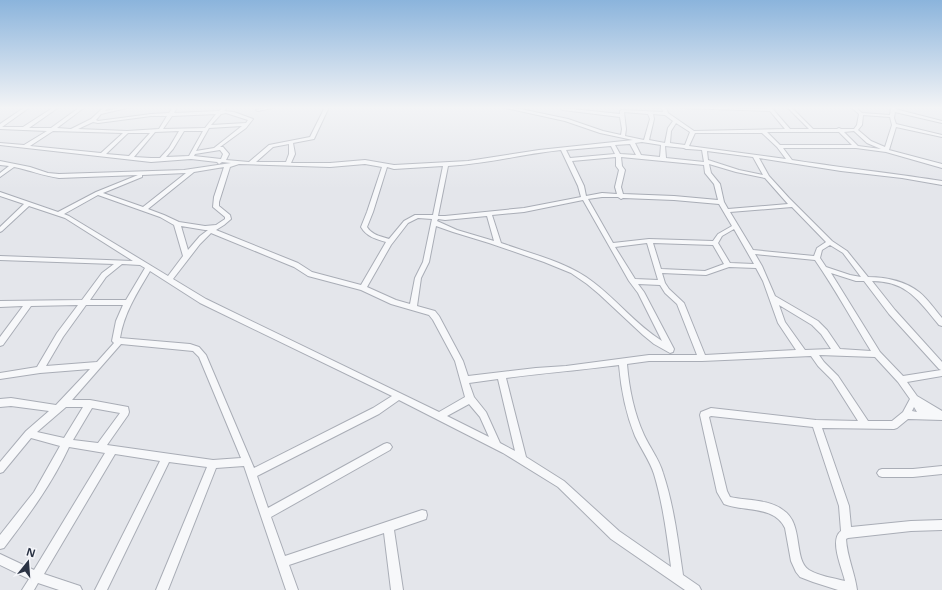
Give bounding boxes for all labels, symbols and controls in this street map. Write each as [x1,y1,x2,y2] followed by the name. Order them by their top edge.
[8,542,48,582] north arrow
[25,543,38,560] text: N

